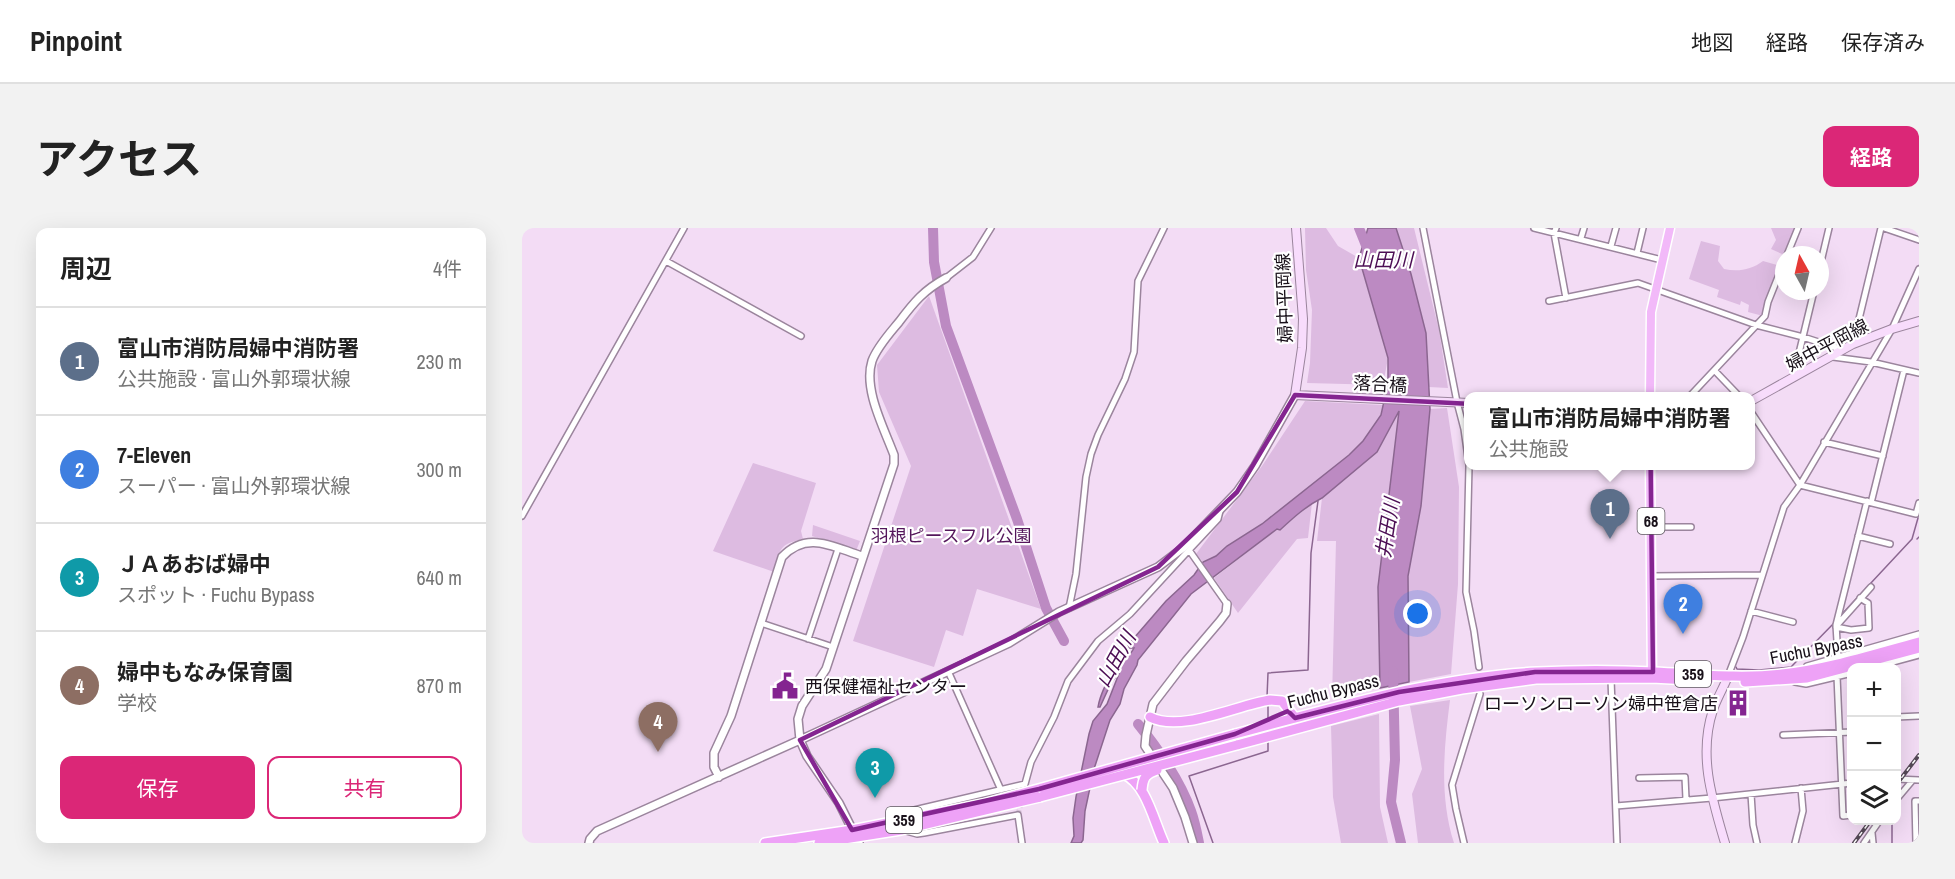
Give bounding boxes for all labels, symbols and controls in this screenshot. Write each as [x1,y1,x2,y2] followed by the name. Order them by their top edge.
[30,22,122,60] text: Pinpoint
[1691,28,1733,57] text: 地図
[1766,28,1808,57] text: 経路
[1841,28,1925,57] text: 保存済み
[1823,126,1919,187] button: 経路
[36,131,202,187] text: アクセス
[1353,246,1415,273] water label: 山田川
[1775,246,1829,300] north arrow
[60,251,112,286] text: 周辺
[1270,253,1298,343] street label: 婦中平岡線
[433,255,462,282] text: 4件
[1781,313,1873,377] street label: 婦中平岡線
[117,333,359,363] text: 富山市消防局婦中消防署
[75,348,84,375] text: 1
[416,348,462,375] text: 230 m
[117,365,351,392] text: 公共施設 · 富山外郭環状線
[1352,370,1408,398] street label: 落合橋
[1464,392,1755,470] popup
[1488,403,1731,433] text: 富山市消防局婦中消防署
[1488,435,1568,462] text: 公共施設
[117,440,191,470] text: 7-Eleven
[75,456,84,483] text: 2
[416,456,462,483] text: 300 m
[117,472,350,499] text: スーパー · 富山外郭環状線
[1590,490,1630,539] pin: 1
[1369,494,1405,560] water label: 井田川
[1638,508,1664,534] road number: 68
[870,523,1032,548] park label: 羽根ピースフル公園
[117,549,271,579] text: ＪＡあおば婦中
[75,564,84,591] text: 3
[416,564,462,591] text: 640 m
[117,581,315,608] text: スポット · Fuchu Bypass
[1664,584,1702,634] pin: 2
[1403,599,1432,628] your location
[1089,624,1142,692] water label: 山田川
[1768,628,1864,670] street label: Fuchu Bypass
[117,657,293,687] text: 婦中もなみ保育園
[1675,661,1711,687] road number: 359
[1847,663,1901,825] map controls
[1847,663,1901,717] button: +
[1285,668,1381,714] street label: Fuchu Bypass
[770,671,800,701] public building icon: 西保健福祉センター
[75,672,84,699] text: 4
[416,672,462,699] text: 870 m
[805,674,967,699] place label: 西保健福祉センター
[1723,688,1753,718] building icon: ローソンローソン婦中笹倉店
[117,689,157,716] text: 学校
[1484,691,1718,716] place label: ローソンローソン婦中笹倉店
[638,702,678,752] pin: 4
[1847,717,1901,771] button: −
[856,748,894,798] pin: 3
[60,756,255,819] button: 保存
[267,756,462,819] button: 共有
[1847,771,1901,825] button: layers
[886,807,922,833] road number: 359

